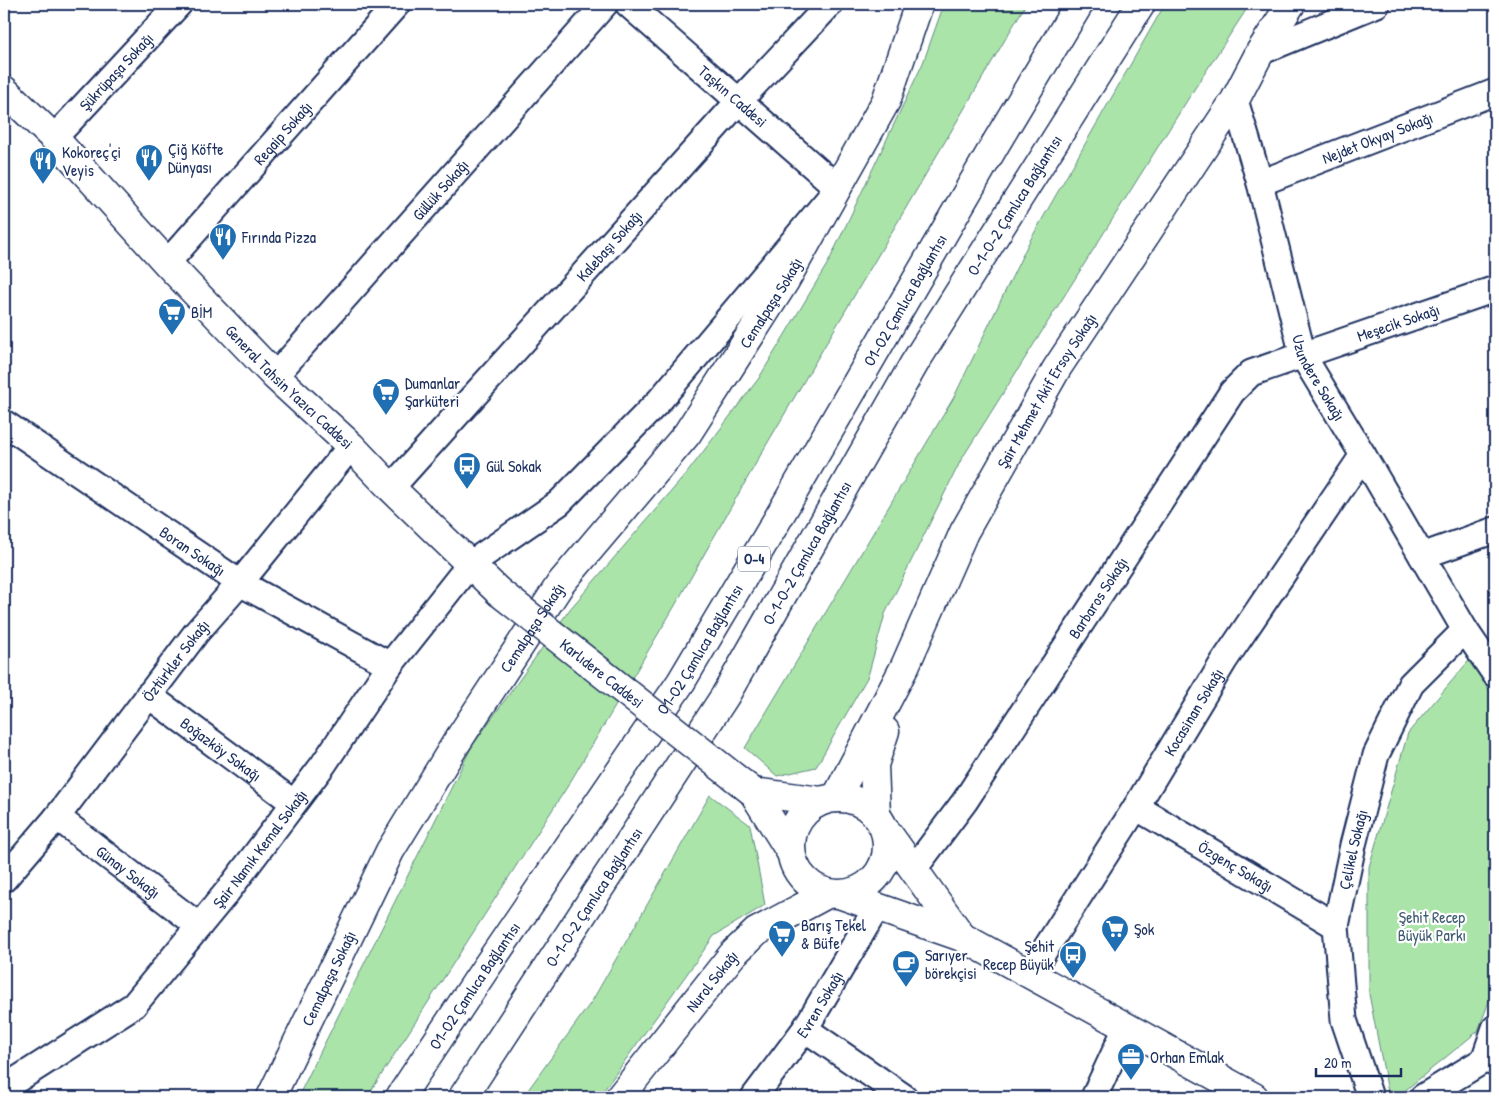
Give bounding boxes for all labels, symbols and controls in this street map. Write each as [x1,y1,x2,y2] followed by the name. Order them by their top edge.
[74,27,158,115] street label: Şükrüpaşa Sokağı
[694,60,772,132] street label: Taşkın Caddesi
[248,96,317,170] street label: Regaip Sokağı
[1319,106,1436,169] street label: Nejdet Okyay Sokağı
[962,130,1067,280] street label: O-1-O-2 Çamlıca Bağlantısı
[168,138,224,178] place label: Çiğ Köfte Dünyası
[62,141,121,181] place label: Kokoreç'çi Veyis
[134,143,164,182] restaurant icon: Çiğ Köfte Dünyası
[28,146,58,185] restaurant icon: Kokoreç'çi Veyis
[407,154,473,225] street label: Güllük Sokağı
[571,205,647,286] street label: Kalebaşı Sokağı
[208,222,238,261] restaurant icon: Fırında Pizza
[241,226,316,248] place label: Fırında Pizza
[858,230,952,370] street label: O1-O2 Çamlıca Bağlantısı
[734,253,807,352] street label: Cemalpaşa Sokağı
[157,297,187,336] supermarket icon: BİM
[1354,298,1442,347] street label: Meşecik Sokağı
[191,301,212,323] place label: BİM
[991,309,1101,472] street label: Şair Mehmet Akif Ersoy Sokağı
[221,320,358,454] street label: General Tahsin Yazıcı Caddesi
[1287,332,1351,425] street label: Uzundere Sokağı
[405,372,460,412] place label: Dumanlar Şarküteri
[371,377,401,416] supermarket icon: Dumanlar Şarküteri
[452,451,482,490] bus stop icon: Gül Sokak
[486,455,542,477] place label: Gül Sokak
[757,477,856,629] street label: O-1-O-2 Çamlıca Bağlantısı
[155,521,230,581] street label: Boran Sokağı
[738,546,770,572] road number: O-4
[1063,552,1133,643] street label: Barbaros Sokağı
[494,578,569,677] street label: Cemalpaşa Sokağı
[651,580,748,719] street label: O1-O2 Çamlıca Bağlantısı
[137,614,214,706] street label: Öztürkler Sokağı
[555,633,649,713] street label: Karlıdere Caddesi
[1158,664,1228,760] street label: Kocasinan Sokağı
[176,712,266,786] street label: Boğazköy Sokağı
[207,785,312,913] street label: Şair Namık Kemal Sokağı
[1333,807,1373,891] street label: Çelikel Sokağı
[540,823,647,971] street label: O-1-O-2 Çamlıca Bağlantısı
[1194,835,1277,897] street label: Özgenç Sokağı
[92,840,165,904] street label: Günay Sokağı
[1398,906,1466,946] park label: Şehit Recep Büyük Parkı
[801,914,867,954] place label: Barış Tekel & Büfe
[1100,914,1130,953] supermarket icon: Şok
[424,917,525,1054] street label: O1-O2 Çamlıca Bağlantısı
[1134,918,1155,940] place label: Şok
[767,919,797,958] supermarket icon: Barış Tekel & Büfe
[296,927,361,1029] street label: Cemalpaşa Sokağı
[983,935,1054,975] place label: Şehit Recep Büyük
[1058,940,1088,979] bus stop icon: Şehit Recep Büyük
[925,944,977,984] place label: Sarıyer börekçisi
[681,945,742,1016] street label: Nurol Sokağı
[891,949,921,988] cafe icon: Sarıyer börekçisi
[791,966,848,1042] street label: Evren Sokağı
[1116,1042,1146,1081] office icon: Orhan Emlak
[1150,1046,1224,1068] place label: Orhan Emlak
[1316,1046,1402,1078] scale bar
[1324,1052,1351,1073] text: 20 m

